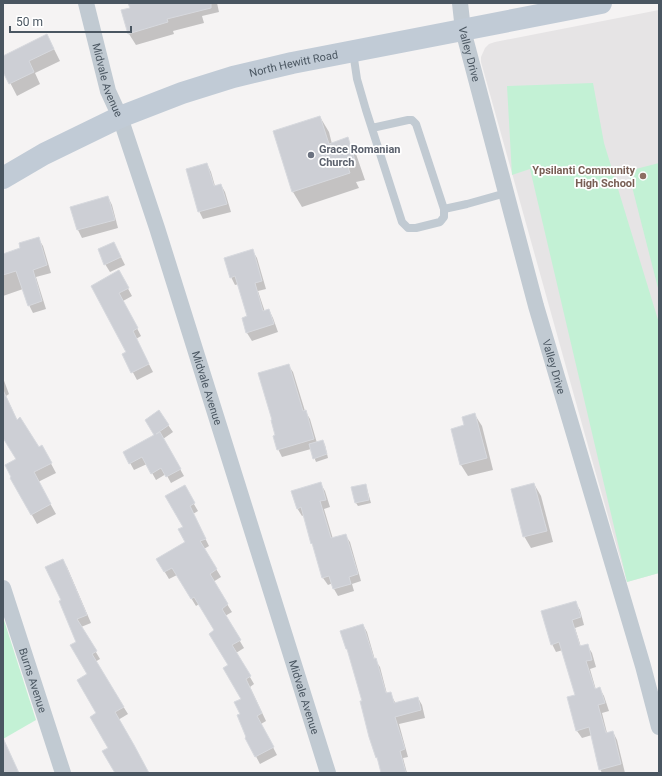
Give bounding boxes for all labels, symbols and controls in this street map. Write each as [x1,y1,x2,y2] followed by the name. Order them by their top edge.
[10,8,131,34] scale bar
[16,15,43,29] text: 50 m
[456,26,482,83] street label: Valley Drive
[89,42,125,119] street label: Midvale Avenue
[248,48,339,80] street label: North Hewitt Road
[319,143,400,169] place label: Grace Romanian Church
[306,150,316,160] marker: Grace Romanian Church
[532,164,635,190] place label: Ypsilanti Community High School
[638,171,648,181] marker: Ypsilanti Community High School
[539,338,568,396] street label: Valley Drive
[189,349,224,427] street label: Midvale Avenue
[16,646,49,715] street label: Burns Avenue
[286,659,321,736] street label: Midvale Avenue

